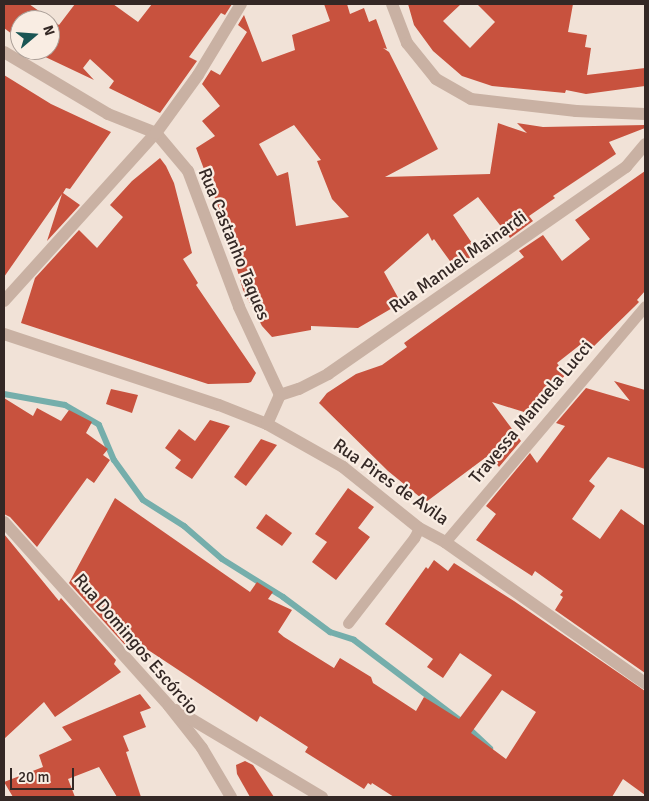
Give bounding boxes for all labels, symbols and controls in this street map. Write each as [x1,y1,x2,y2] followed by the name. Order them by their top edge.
[10,10,60,60] north arrow
[39,23,58,38] text: N
[194,165,274,323] street label: Rua Castanho Taques
[385,206,531,318] street label: Rua Manuel Mainardi
[465,336,597,488] street label: Travessa Manuela Lucci
[329,434,453,530] street label: Rua Pires de Avila
[69,569,203,719] street label: Rua Domingos Escórcio
[12,758,76,790] scale bar
[18,768,49,786] text: 20 m

